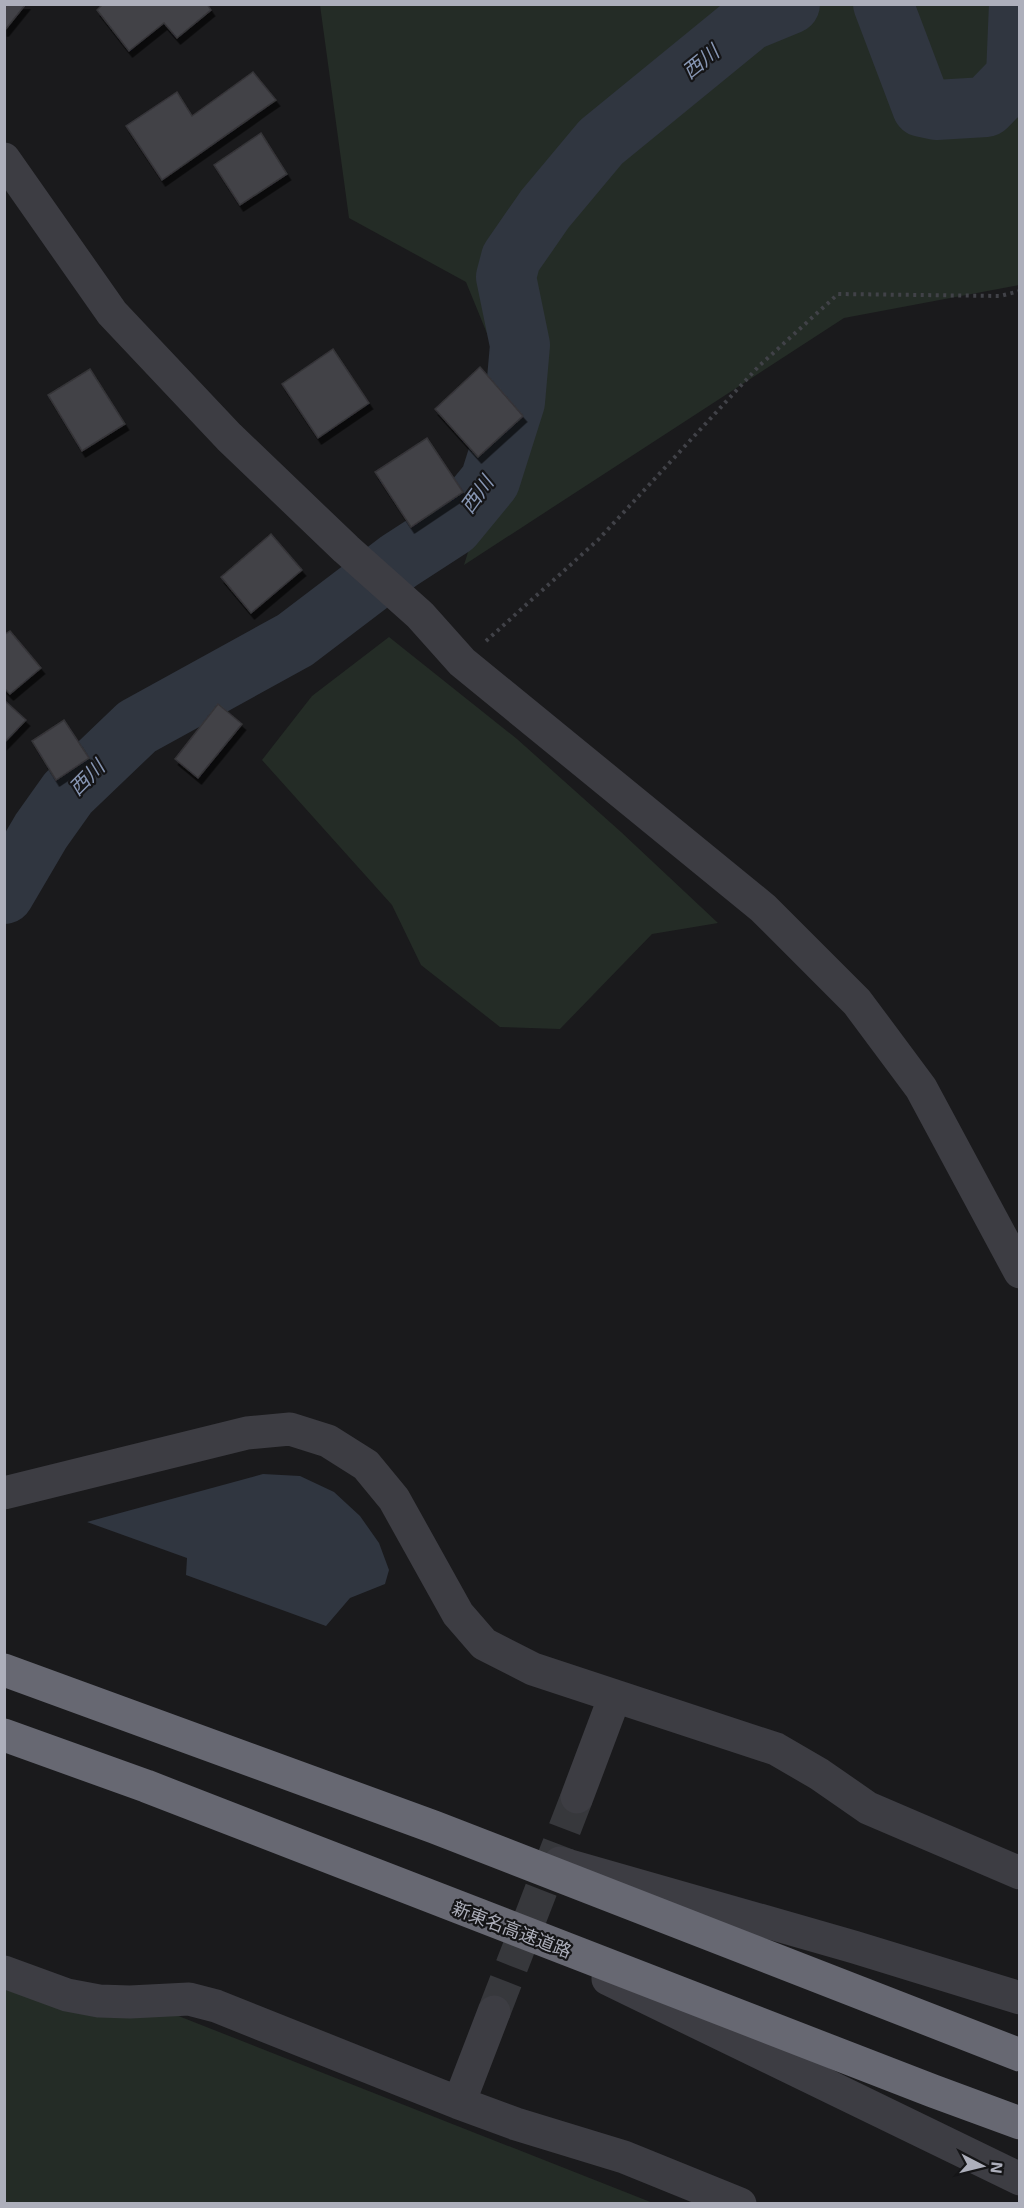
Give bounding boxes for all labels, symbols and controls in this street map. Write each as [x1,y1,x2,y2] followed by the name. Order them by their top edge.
[677,38,725,83] water label: 西川
[455,469,499,517] water label: 西川
[63,753,110,800] water label: 西川
[449,1896,575,1962] street label: 新東名高速道路
[952,2136,1012,2196] north arrow
[987,2161,1008,2175] text: N

